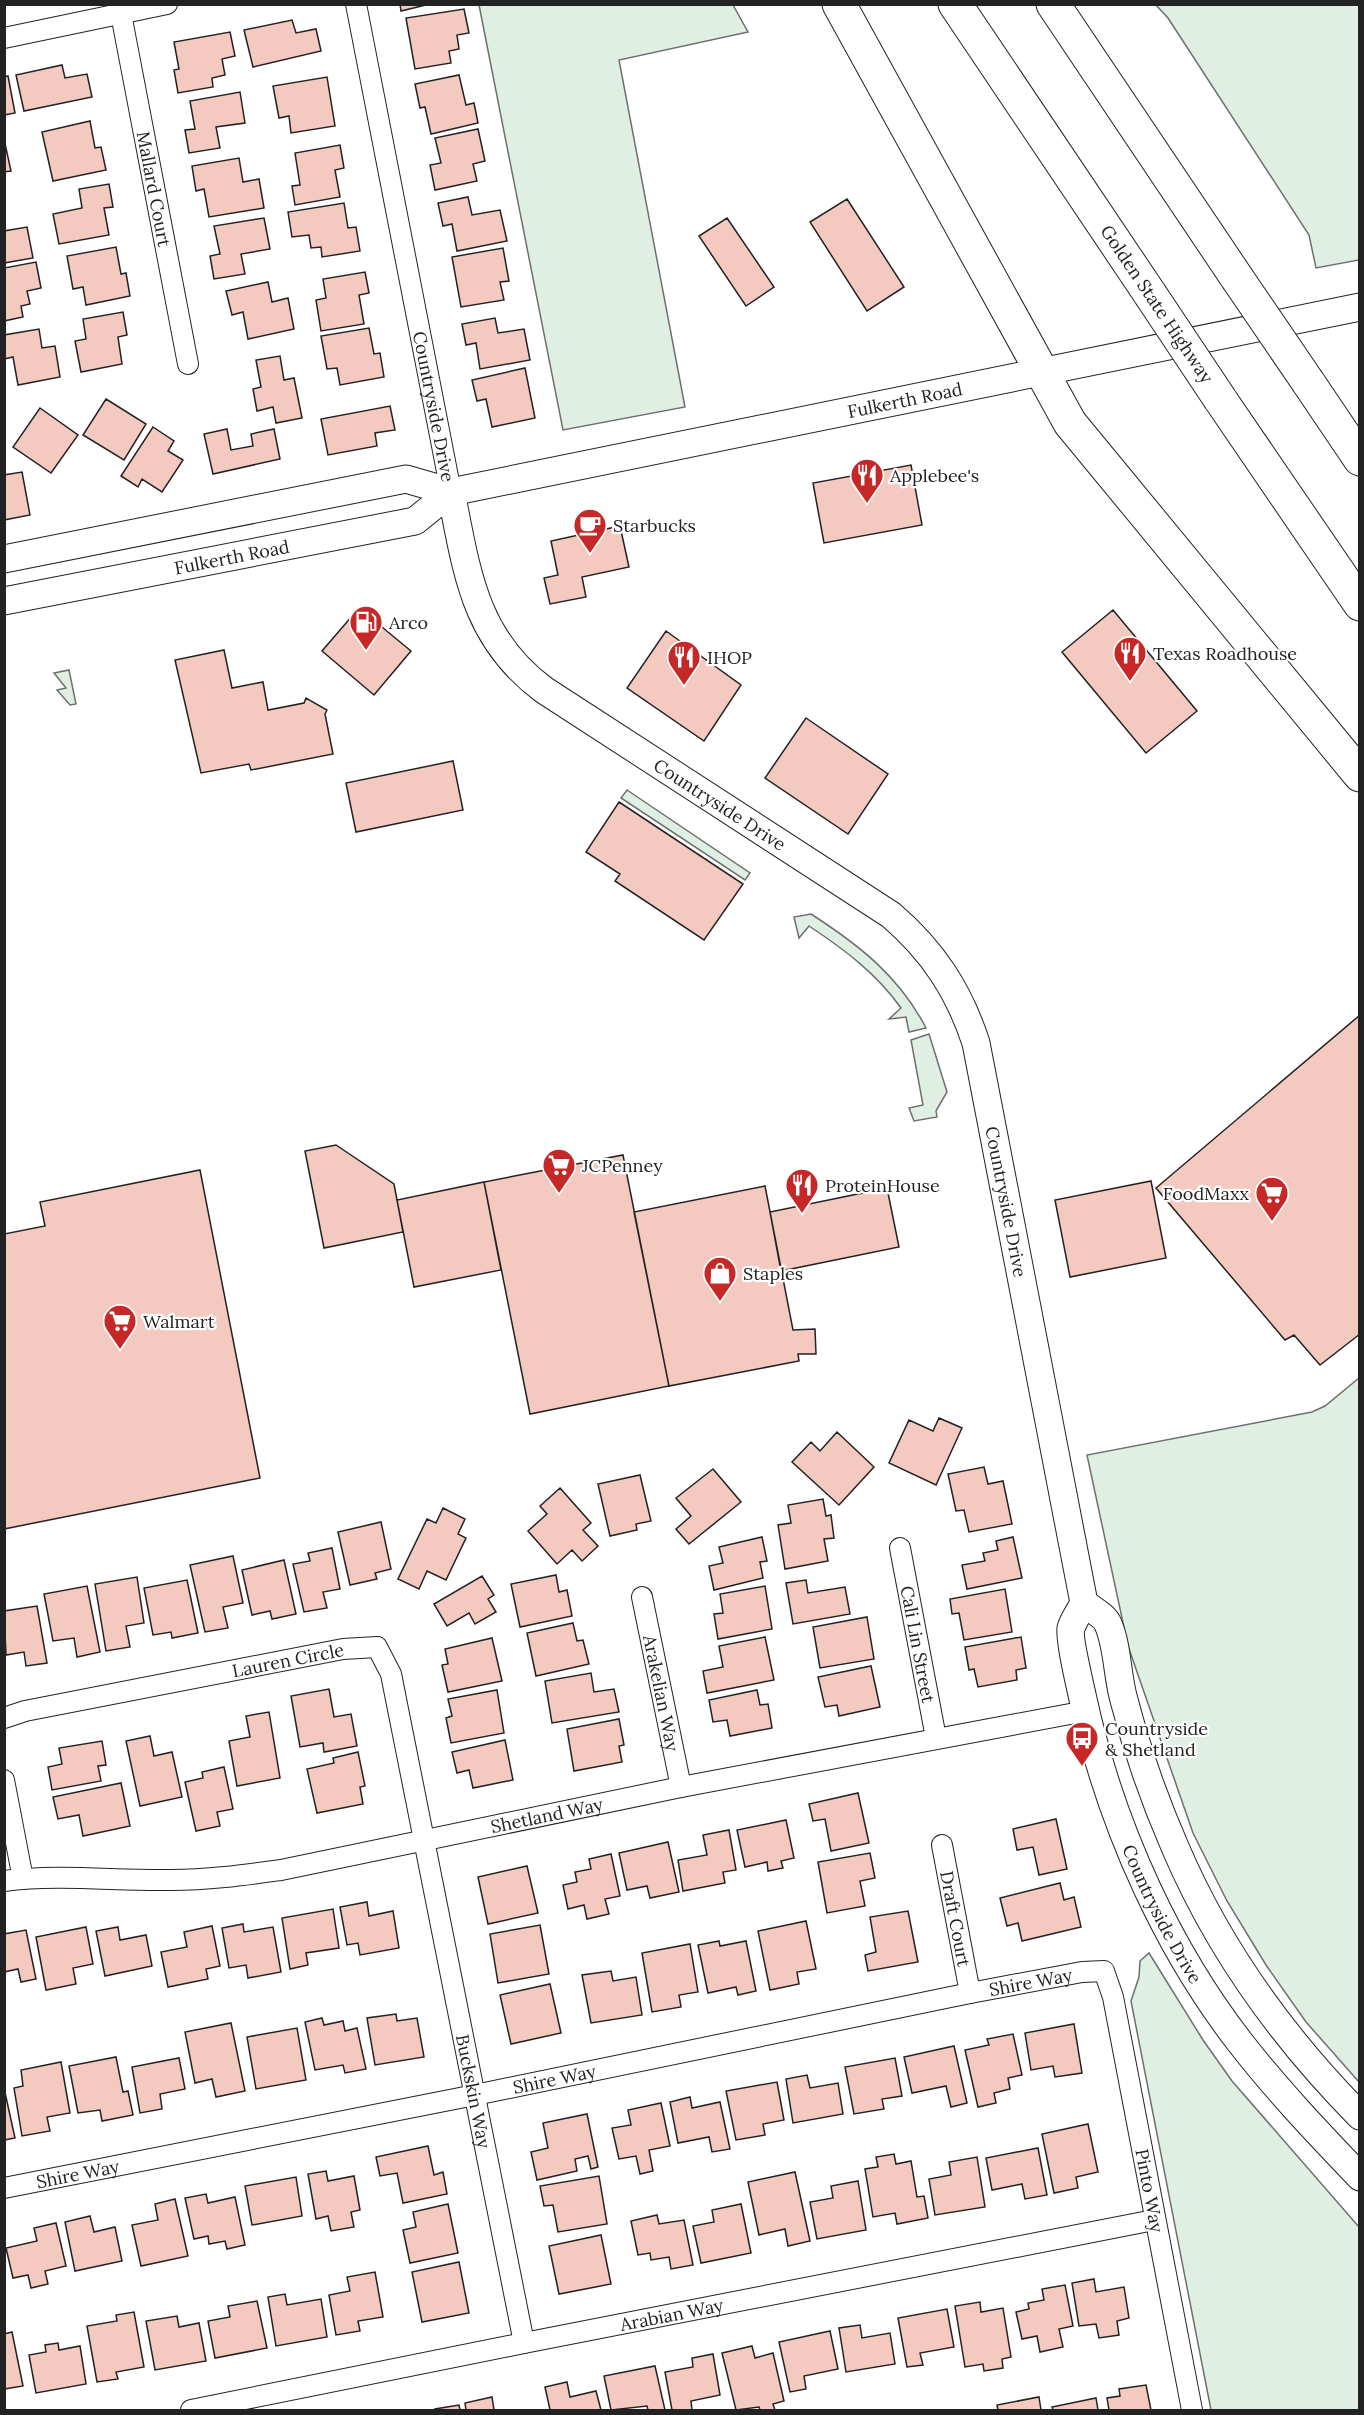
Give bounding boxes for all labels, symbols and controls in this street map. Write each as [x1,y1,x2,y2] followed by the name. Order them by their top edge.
[132,129,177,248] street label: Mallard Court
[1095,221,1219,388] street label: Golden State Highway
[408,329,460,484] street label: Countryside Drive
[845,377,965,423] street label: Fulkerth Road
[849,457,885,504] restaurant icon: Applebee's
[889,464,979,487] place label: Applebee's
[572,507,608,554] cafe icon: Starbucks
[613,514,696,537] place label: Starbucks
[172,534,292,579] street label: Fulkerth Road
[348,604,384,651] fuel station icon: Arco
[388,611,428,634] place label: Arco
[1112,635,1148,682] restaurant icon: Texas Roadhouse
[666,639,702,686] restaurant icon: IHOP
[1153,642,1297,665] place label: Texas Roadhouse
[707,646,752,669] place label: IHOP
[650,753,791,856] street label: Countryside Drive
[981,1124,1032,1279] street label: Countryside Drive
[541,1147,577,1194] supermarket icon: JCPenney
[581,1154,663,1177] place label: JCPenney
[784,1167,820,1214] restaurant icon: ProteinHouse
[825,1174,940,1197] place label: ProteinHouse
[1254,1175,1290,1222] supermarket icon: FoodMaxx
[1163,1182,1249,1205] place label: FoodMaxx
[702,1255,738,1302] shop icon: Staples
[743,1262,803,1285] place label: Staples
[102,1303,138,1350] supermarket icon: Walmart
[143,1310,215,1333] place label: Walmart
[896,1584,941,1705] street label: Cali Lin Street
[638,1632,685,1754] street label: Arakelian Way
[230,1638,346,1682] street label: Lauren Circle
[1105,1717,1208,1761] place label: Countryside & Shetland
[1064,1720,1100,1767] bus stop icon: Countryside & Shetland
[488,1792,605,1838] street label: Shetland Way
[1118,1841,1208,1988] street label: Countryside Drive
[936,1869,976,1969] street label: Draft Court
[987,1963,1074,2001] street label: Shire Way
[451,2032,497,2151] street label: Buckskin Way
[511,2059,598,2098] street label: Shire Way
[1131,2147,1169,2235] street label: Pinto Way
[34,2154,122,2193] street label: Shire Way
[617,2293,726,2336] street label: Arabian Way

